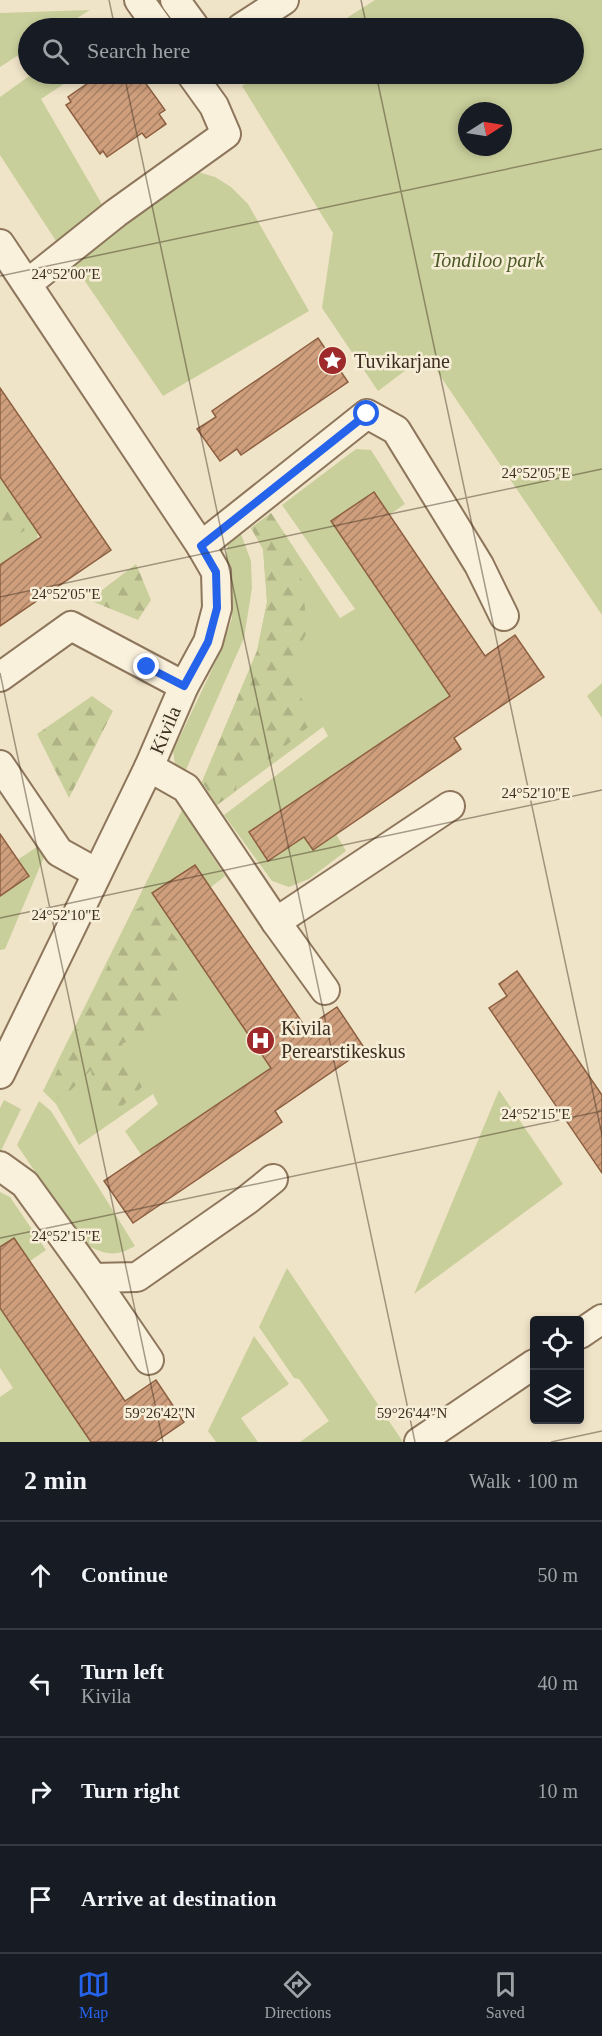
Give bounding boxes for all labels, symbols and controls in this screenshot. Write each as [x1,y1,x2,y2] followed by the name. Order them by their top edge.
[18,18,584,84] search box
[39,35,72,68] icon: search
[87,38,190,63] text: Search here
[458,102,512,156] north arrow
[432,249,545,272] park label: Tondiloo park
[32,266,101,282] text: 24°52'00"E
[317,345,349,377] place icon: Tuvikarjane
[354,350,450,373] place label: Tuvikarjane
[353,400,379,426] route start
[502,465,571,481] text: 24°52'05"E
[32,586,101,602] text: 24°52'05"E
[133,653,159,679] route end
[145,703,185,757] street label: Kivila
[502,785,571,801] text: 24°52'10"E
[32,907,101,923] text: 24°52'10"E
[281,1017,406,1062] place label: Kivila Perearstikeskus
[244,1024,276,1056] hospital icon: Kivila Perearstikeskus
[502,1106,571,1122] text: 24°52'15"E
[32,1228,101,1244] text: 24°52'15"E
[530,1316,584,1424] map controls
[530,1316,584,1370] button: locate
[530,1370,584,1424] button: layers
[125,1405,195,1421] text: 59°26'42"N
[377,1405,447,1421] text: 59°26'44"N
[24,1466,87,1495] text: 2 min
[469,1470,578,1492] text: Walk · 100 m
[24,1559,57,1592] icon: ahead
[81,1562,168,1587] text: Continue
[537,1564,578,1586] text: 50 m
[81,1659,164,1684] text: Turn left
[24,1667,57,1700] icon: left
[537,1672,578,1694] text: 40 m
[81,1685,131,1707] text: Kivila
[24,1775,57,1808] icon: right
[81,1778,180,1803] text: Turn right
[537,1780,578,1802] text: 10 m
[24,1883,57,1916] icon: arrive
[81,1886,277,1911] text: Arrive at destination
[77,1968,110,2022] tab: Map
[265,1968,331,2022] tab: Directions
[486,1968,525,2022] tab: Saved

